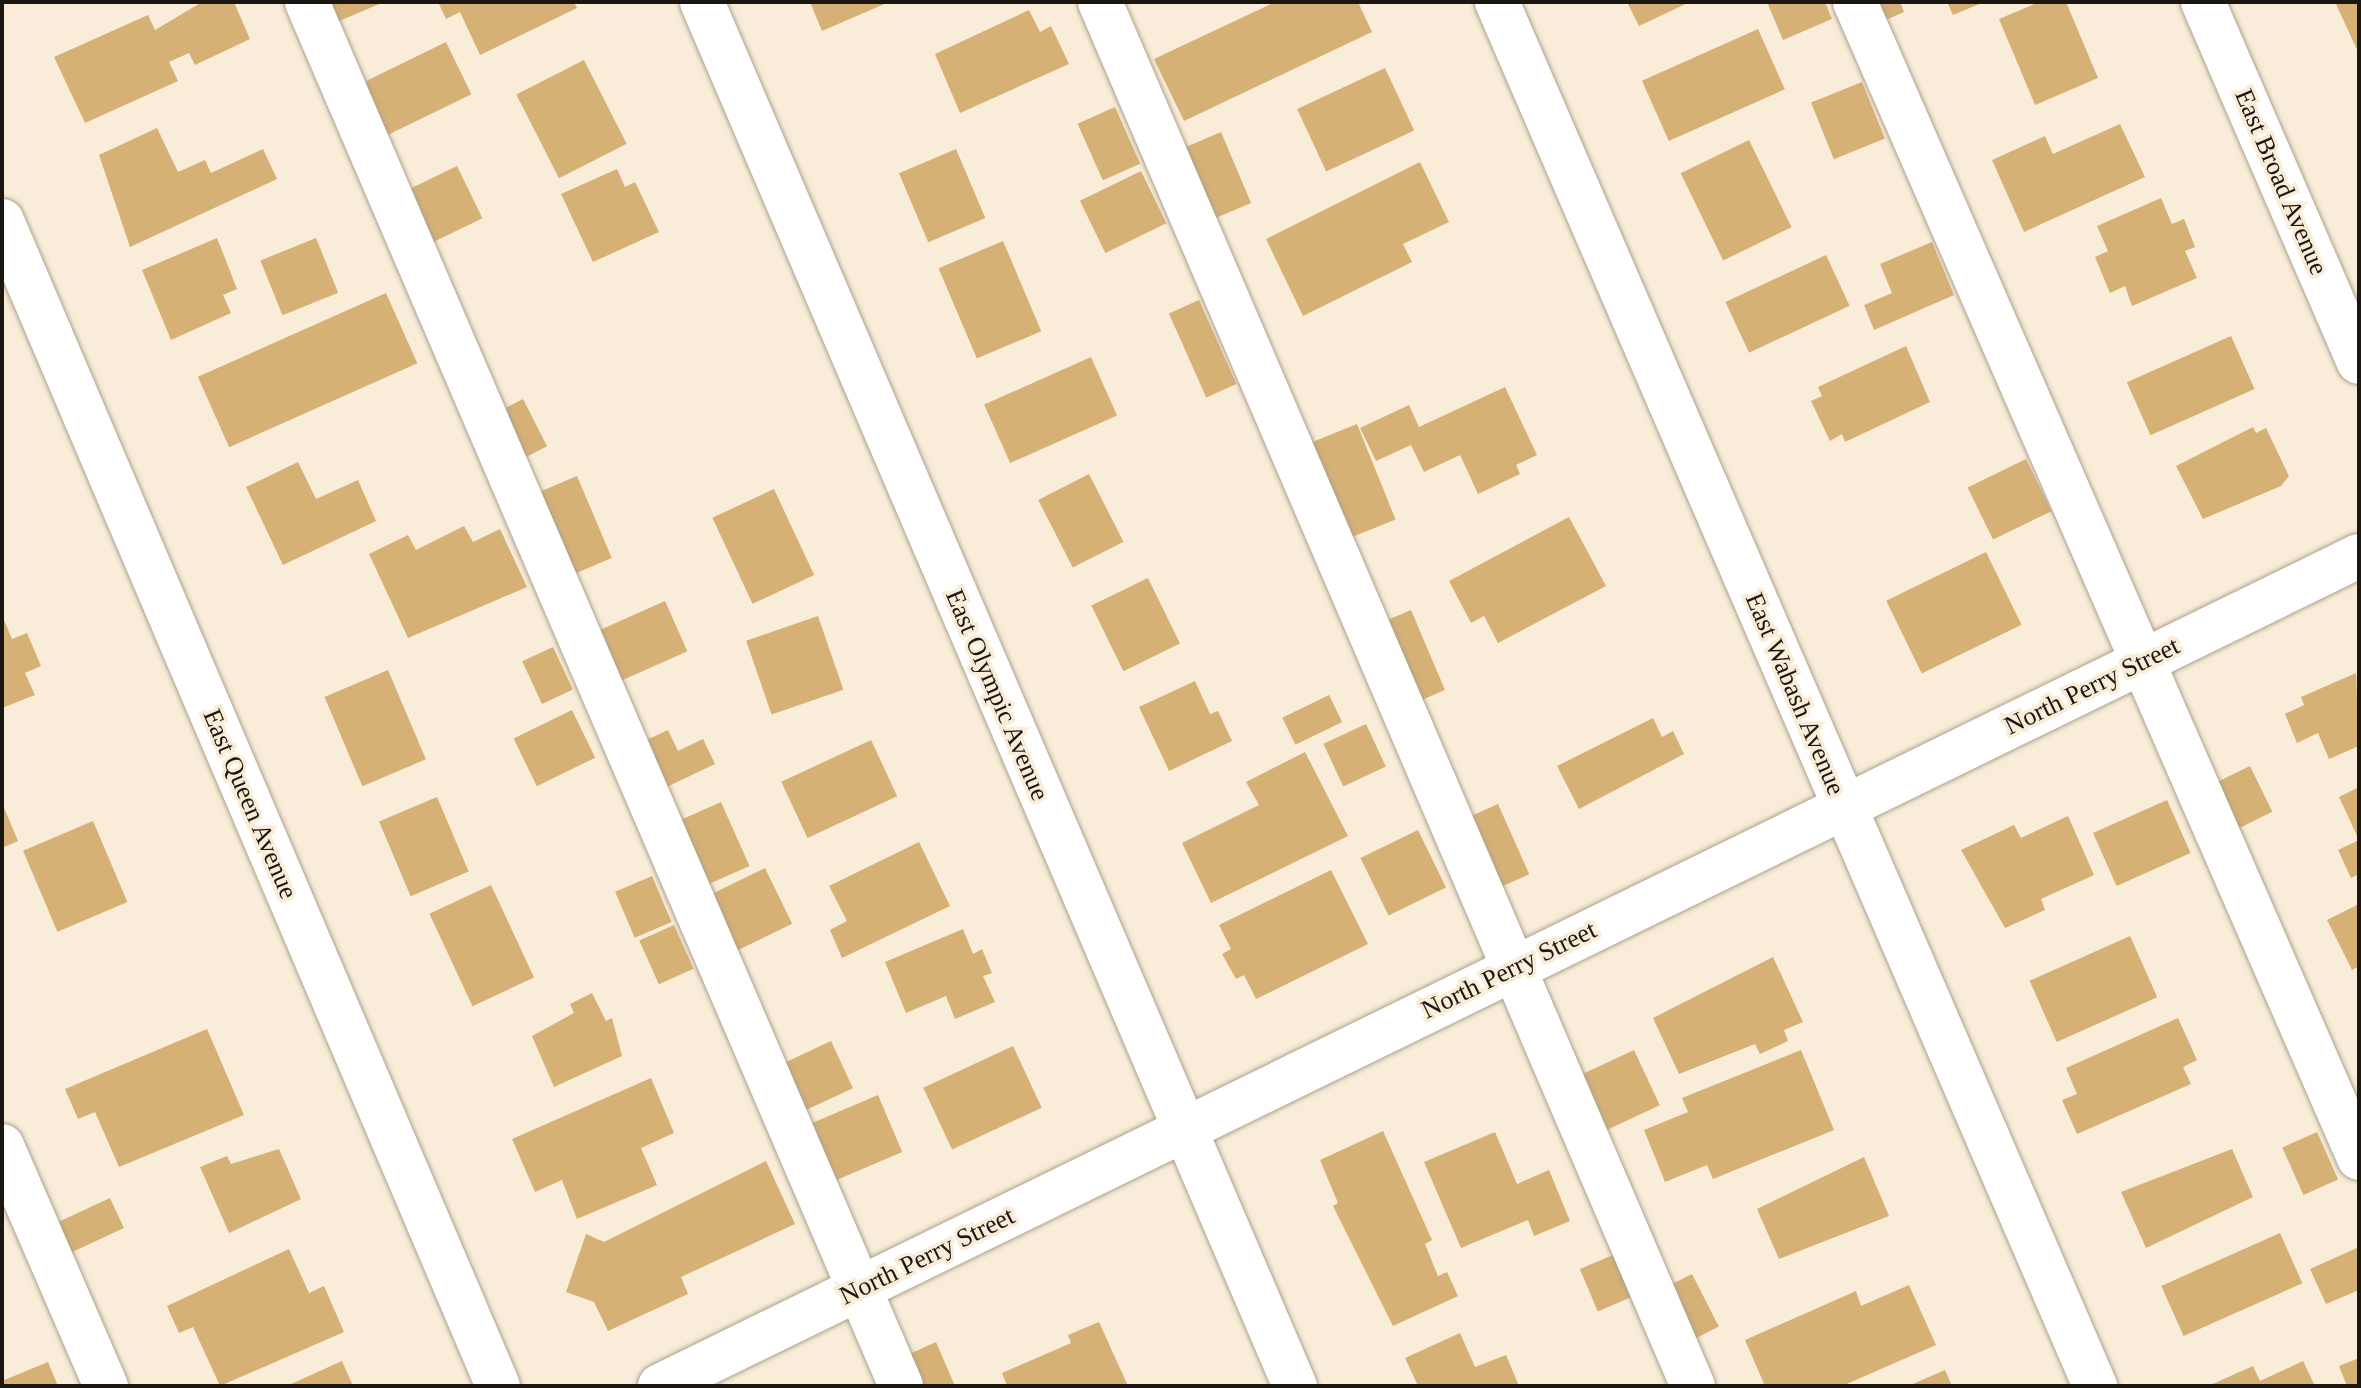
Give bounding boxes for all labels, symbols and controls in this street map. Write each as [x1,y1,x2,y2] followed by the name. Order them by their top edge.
[2228,84,2334,280] street label: East Broad Avenue
[938,584,1056,806] street label: East Olympic Avenue
[1738,587,1852,801] street label: East Wabash Avenue
[1999,630,2185,742] street label: North Perry Street
[196,704,304,904] street label: East Queen Avenue
[1416,914,1602,1026] street label: North Perry Street
[834,1200,1020,1312] street label: North Perry Street

